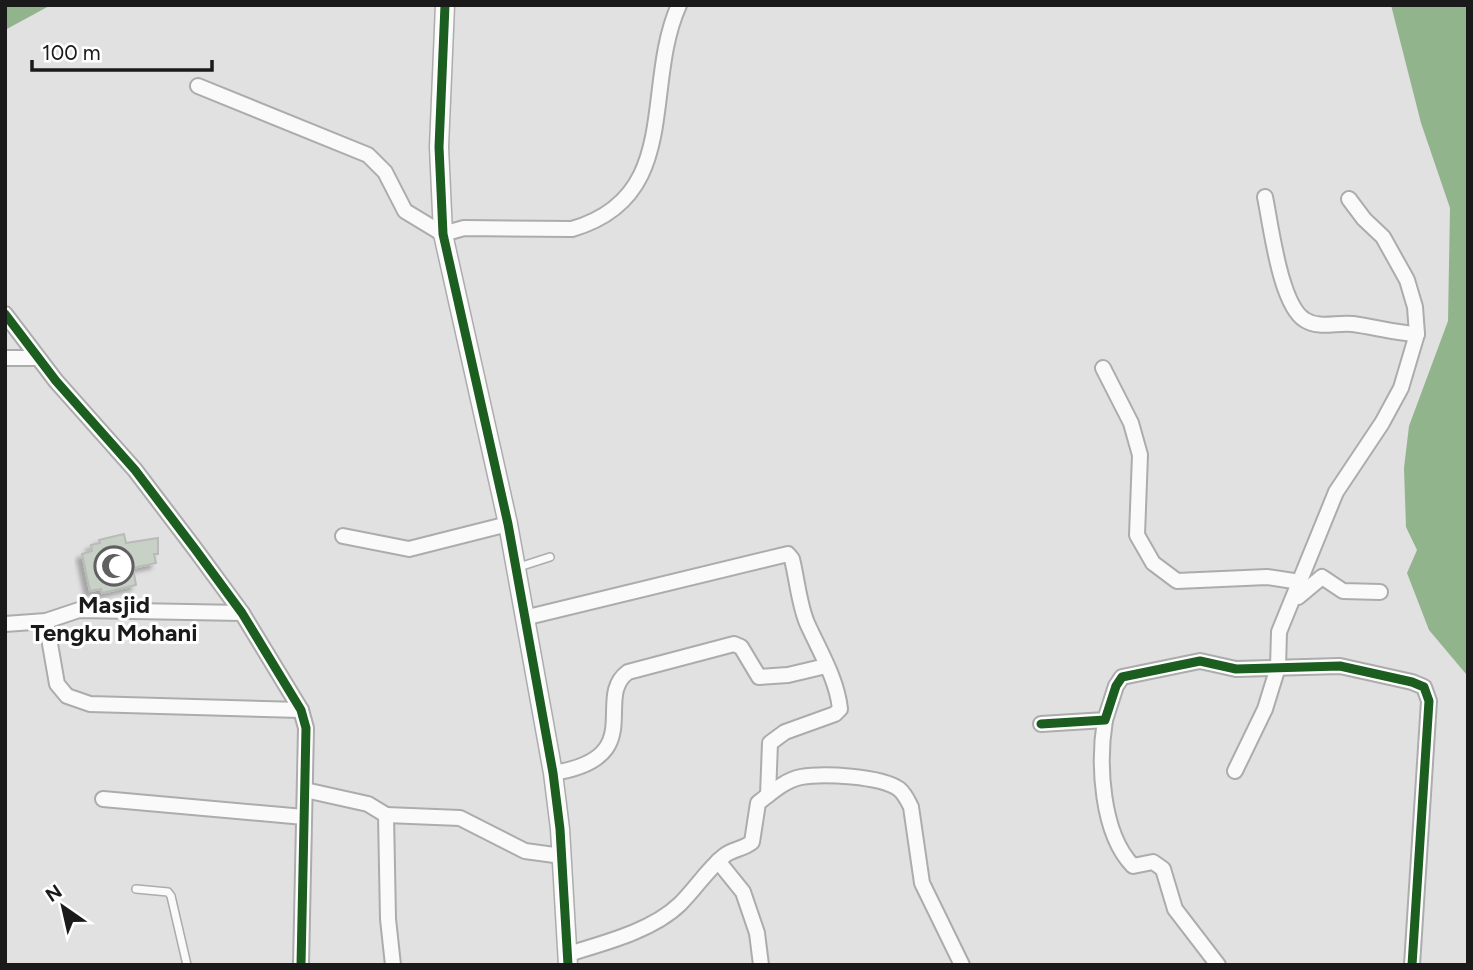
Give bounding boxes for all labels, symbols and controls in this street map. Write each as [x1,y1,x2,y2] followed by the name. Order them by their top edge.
[32,28,212,72] scale bar
[42,40,101,65] text: 100 m
[93,545,135,587] mosque icon: Masjid Tengku Mohani
[31,590,197,647] place label: Masjid Tengku Mohani
[28,872,98,942] north arrow
[41,880,66,907] text: N

